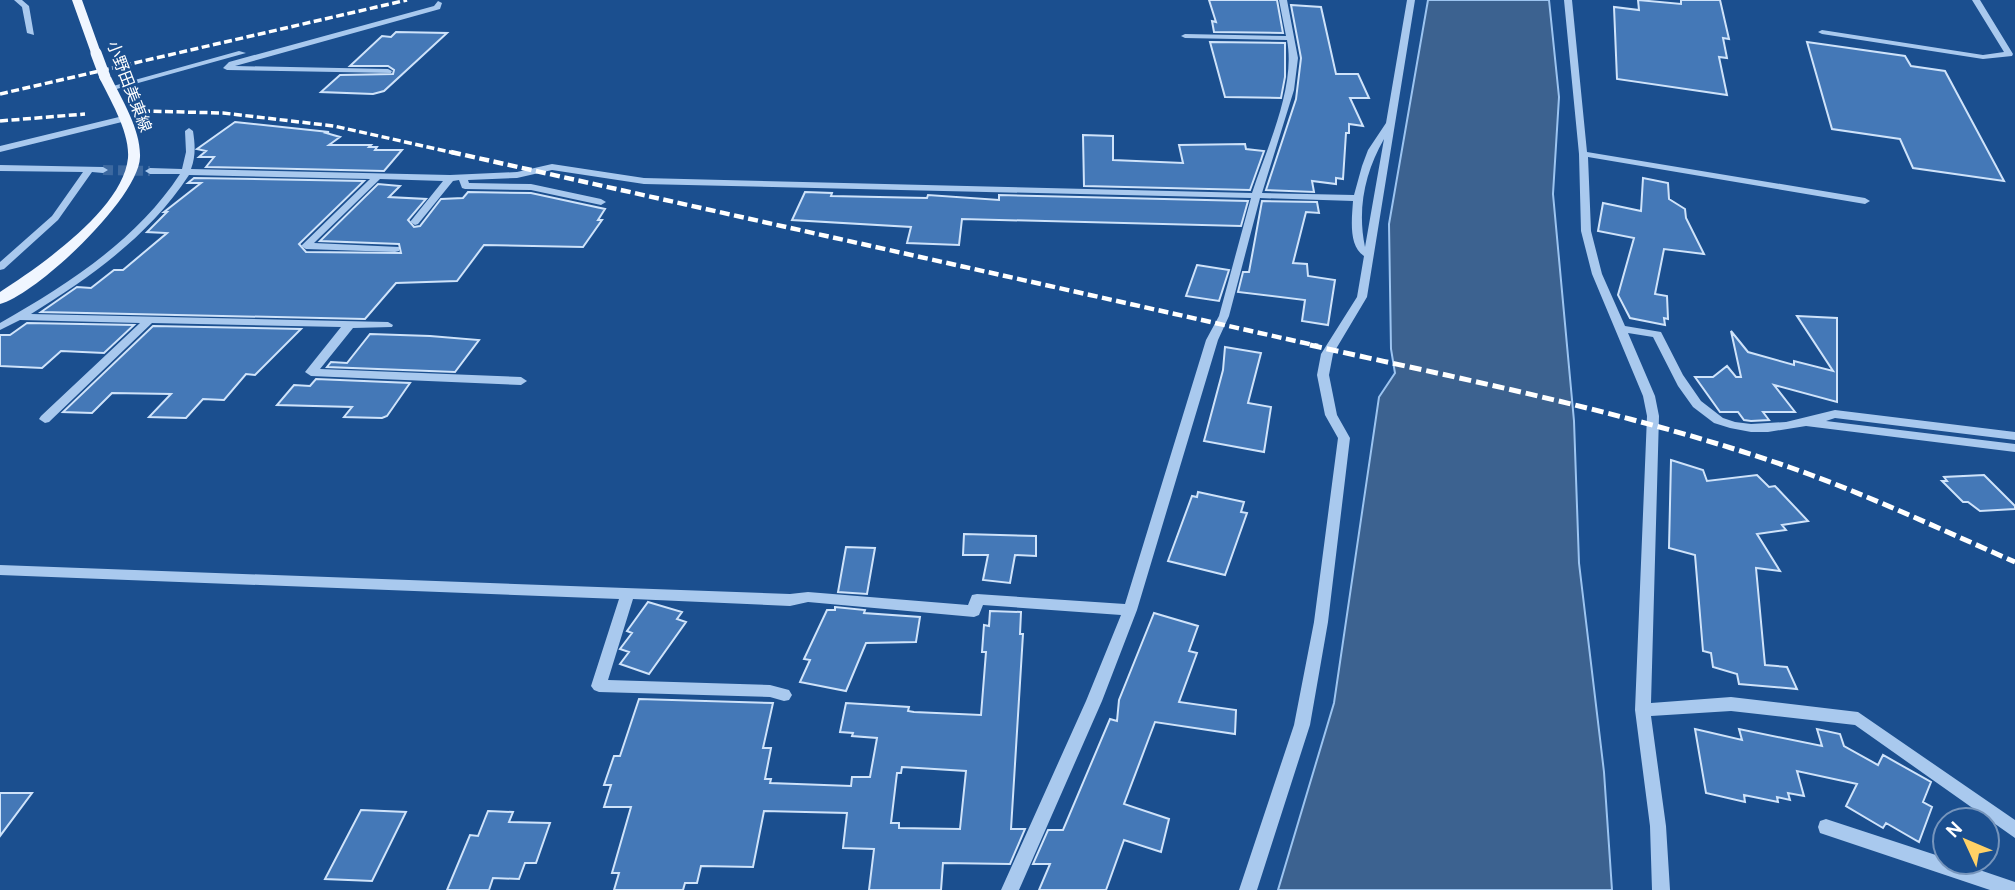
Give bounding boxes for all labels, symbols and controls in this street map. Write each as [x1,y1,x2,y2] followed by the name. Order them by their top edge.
[101,39,155,135] street label: 小野田美東線
[1931,806,2001,876] north arrow
[1942,817,1969,844] text: N

